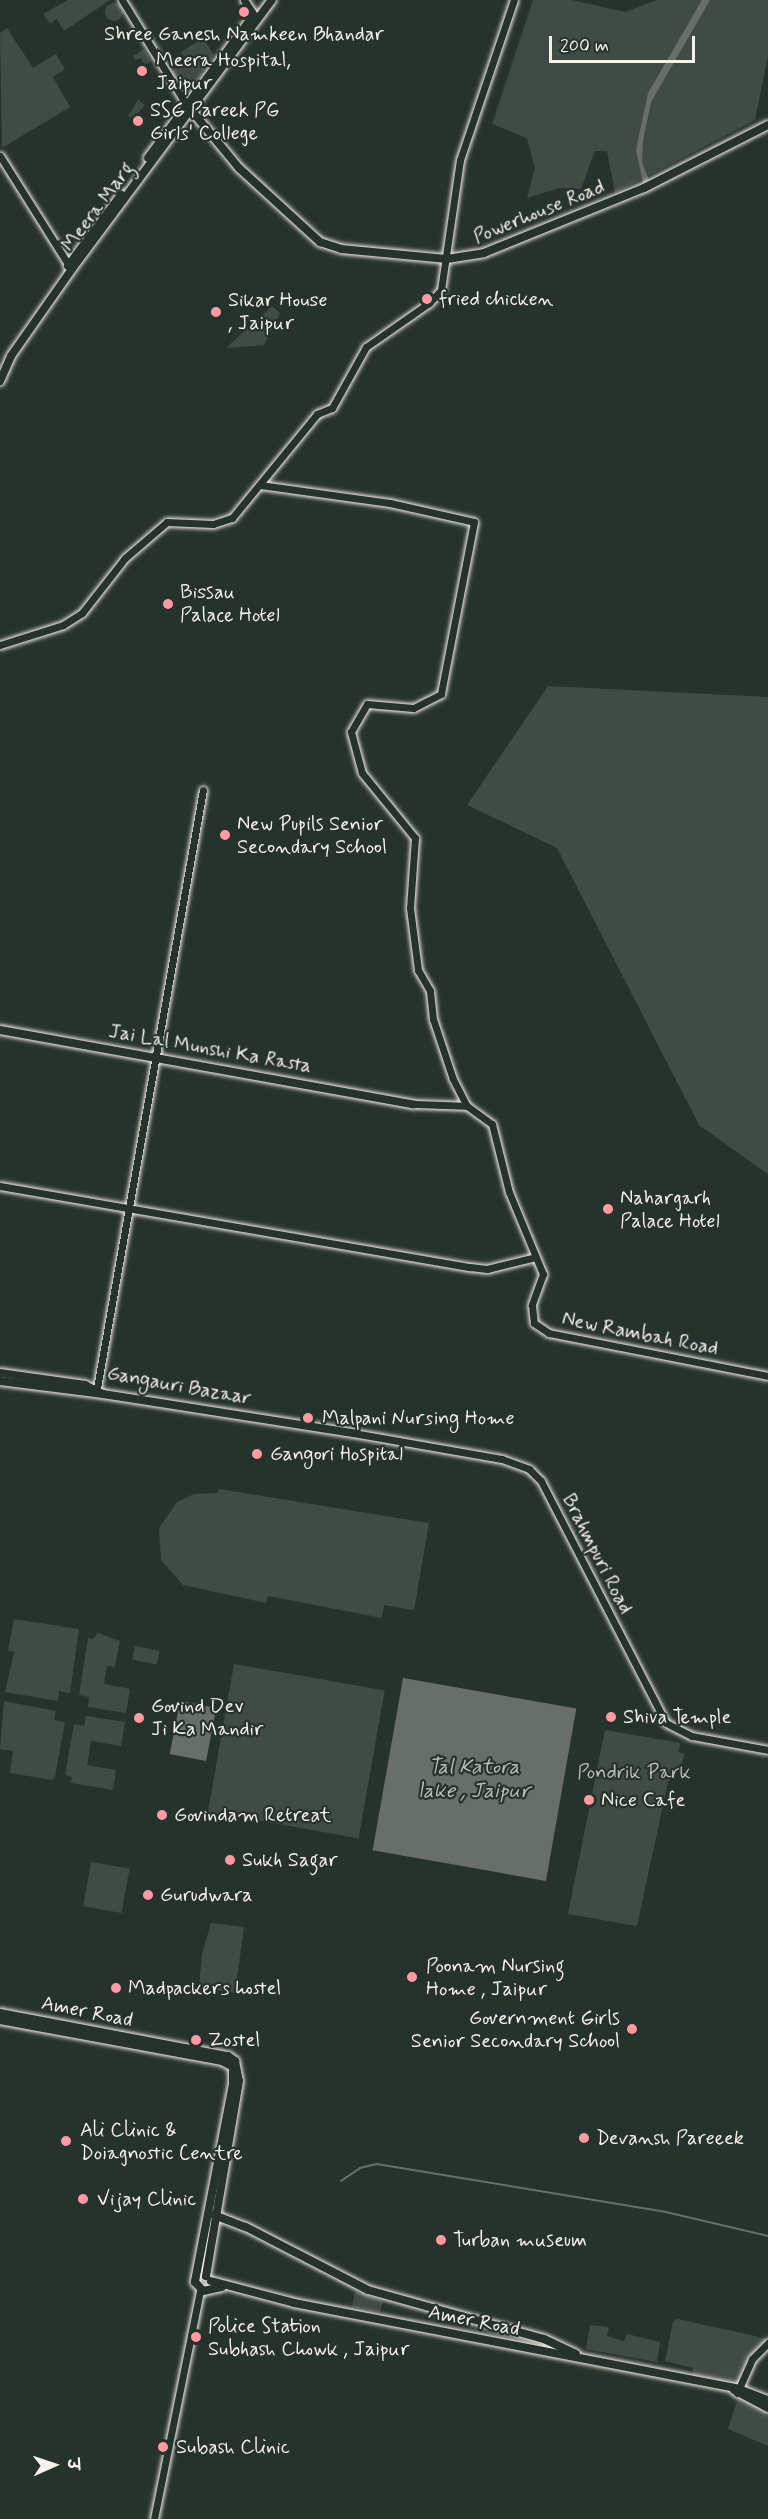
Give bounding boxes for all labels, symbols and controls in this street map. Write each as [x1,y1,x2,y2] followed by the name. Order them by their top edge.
[237,5,251,19] marker: Shree Ganesh Namkeen Bhandar
[103,22,385,46] place label: Shree Ganesh Namkeen Bhandar
[552,24,698,62] scale bar
[560,34,609,58] text: 200 m
[156,48,293,95] place label: Meera Hospital, Jaipur
[133,62,151,80] marker: Meera Hospital, Jaipur
[150,98,279,145] place label: SSG Pareek PG Girls' College
[131,114,145,128] marker: SSG Pareek PG Girls' College
[56,157,140,257] street label: Meera Marg
[470,175,608,249] street label: Powerhouse Road
[439,287,553,311] place label: fried chicken
[228,288,327,335] place label: Sikar House , Jaipur
[420,292,434,306] marker: fried chicken
[209,305,223,319] marker: Sikar House , Jaipur
[180,580,280,627] place label: Bissau Palace Hotel
[161,597,175,611] marker: Bissau Palace Hotel
[237,812,387,859] place label: New Pupils Senior Secondary School
[218,828,232,842] marker: New Pupils Senior Secondary School
[107,1019,313,1079] street label: Jai Lal Munshi Ka Rasta
[620,1186,720,1233] place label: Nahargarh Palace Hotel
[601,1202,615,1216] marker: Nahargarh Palace Hotel
[560,1307,720,1361] street label: New Rambah Road
[104,1361,254,1411] street label: Gangauri Bazaar
[322,1406,510,1430] place label: Malpani Nursing Home
[299,1409,317,1427] marker: Malpani Nursing Home
[270,1442,411,1466] place label: Gangori Hospital
[248,1445,266,1463] marker: Gangori Hospital
[556,1490,638,1618] street label: Brahmpuri Road
[151,1694,265,1741] place label: Govind Dev Ji Ka Mandir
[623,1705,732,1729] place label: Shiva Temple
[604,1710,618,1724] marker: Shiva Temple
[132,1711,146,1725] marker: Govind Dev Ji Ka Mandir
[418,1754,530,1804] water label: Tal Katora lake , Jaipur
[580,1760,688,1784] park label: Pondrik Park
[601,1788,685,1812] place label: Nice Cafe
[582,1793,596,1807] marker: Nice Cafe
[174,1803,334,1827] place label: Govindam Retreat
[155,1808,169,1822] marker: Govindam Retreat
[242,1848,338,1872] place label: Sukh Sagar
[223,1853,237,1867] marker: Sukh Sagar
[160,1883,252,1907] place label: Gurudwara
[141,1888,155,1902] marker: Gurudwara
[426,1954,565,2001] place label: Poonam Nursing Home , Jaipur
[403,1968,421,1986] marker: Poonam Nursing Home , Jaipur
[128,1976,281,2000] place label: Madpackers hostel
[109,1981,123,1995] marker: Madpackers hostel
[40,1991,134,2033] street label: Amer Road
[411,2006,620,2053] place label: Government Girls Senior Secondary School
[625,2022,639,2036] marker: Government Girls Senior Secondary School
[208,2028,260,2052] place label: Zostel
[189,2033,203,2047] marker: Zostel
[80,2118,241,2165] place label: Ali Clinic & Doiagnostic Centre
[596,2126,744,2150] place label: Devansh Pareeek
[577,2131,591,2145] marker: Devansh Pareeek
[57,2132,75,2150] marker: Ali Clinic & Doiagnostic Centre
[97,2187,196,2211] place label: Vijay Clinic
[74,2190,92,2208] marker: Vijay Clinic
[453,2228,592,2252] place label: Turban museum
[434,2233,448,2247] marker: Turban museum
[427,2300,521,2342] street label: Amer Road
[208,2314,410,2361] place label: Police Station Subhash Chowk , Jaipur
[189,2330,203,2344] marker: Police Station Subhash Chowk , Jaipur
[24,2435,84,2495] north arrow
[176,2435,290,2459] place label: Subash Clinic
[154,2438,172,2456] marker: Subash Clinic
[62,2458,83,2470] text: उ

